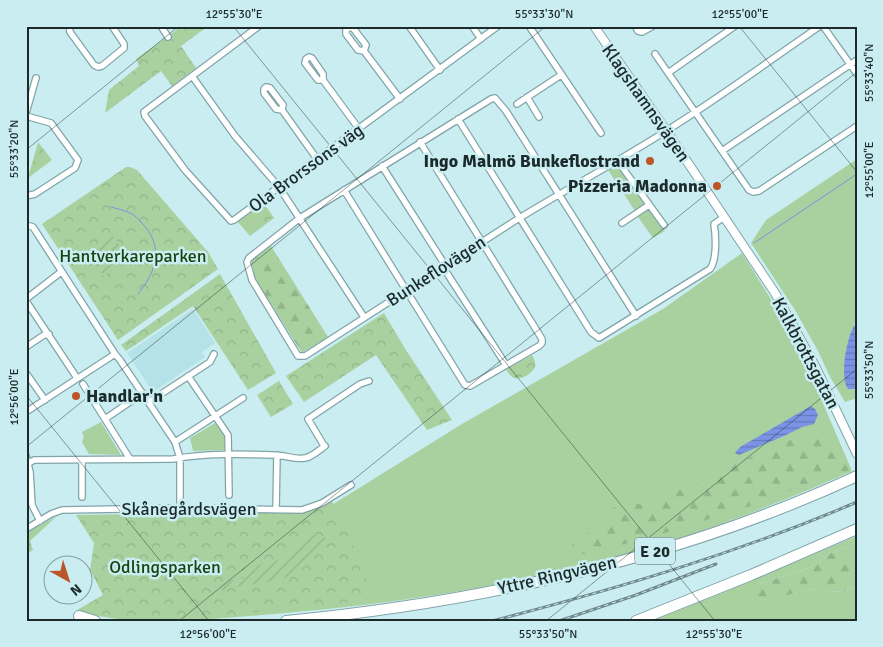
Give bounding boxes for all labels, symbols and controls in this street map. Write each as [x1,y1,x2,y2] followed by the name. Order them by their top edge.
[205,7,263,22] text: 12°55'30"E
[515,7,573,22] text: 55°33'30"N
[711,7,769,22] text: 12°55'00"E
[597,40,695,166] street label: Klagshamnsvägen
[862,44,877,102] text: 55°33'40"N
[244,119,368,217] street label: Ola Brorssons väg
[7,120,22,178] text: 55°33'20"N
[862,141,877,199] text: 12°55'00"E
[424,150,640,172] place label: Ingo Malmö Bunkeflostrand
[644,155,656,167] marker: Ingo Malmö Bunkeflostrand
[568,175,707,197] place label: Pizzeria Madonna
[711,180,723,192] marker: Pizzeria Madonna
[382,231,490,311] street label: Bunkeflovägen
[59,245,207,267] park label: Hantverkareparken
[767,293,845,413] street label: Kalkbrottsgatan
[862,341,877,399] text: 55°33'50"N
[7,368,22,426] text: 12°56'00"E
[86,385,163,407] place label: Handlar'n
[70,390,82,402] marker: Handlar'n
[121,498,257,520] street label: Skånegårdsvägen
[635,538,675,564] road number: E 20
[495,551,619,599] street label: Yttre Ringvägen
[42,554,92,604] north arrow
[109,556,221,578] park label: Odlingsparken
[67,580,85,599] text: N
[179,627,237,642] text: 12°56'00"E
[519,627,577,642] text: 55°33'50"N
[685,627,743,642] text: 12°55'30"E

